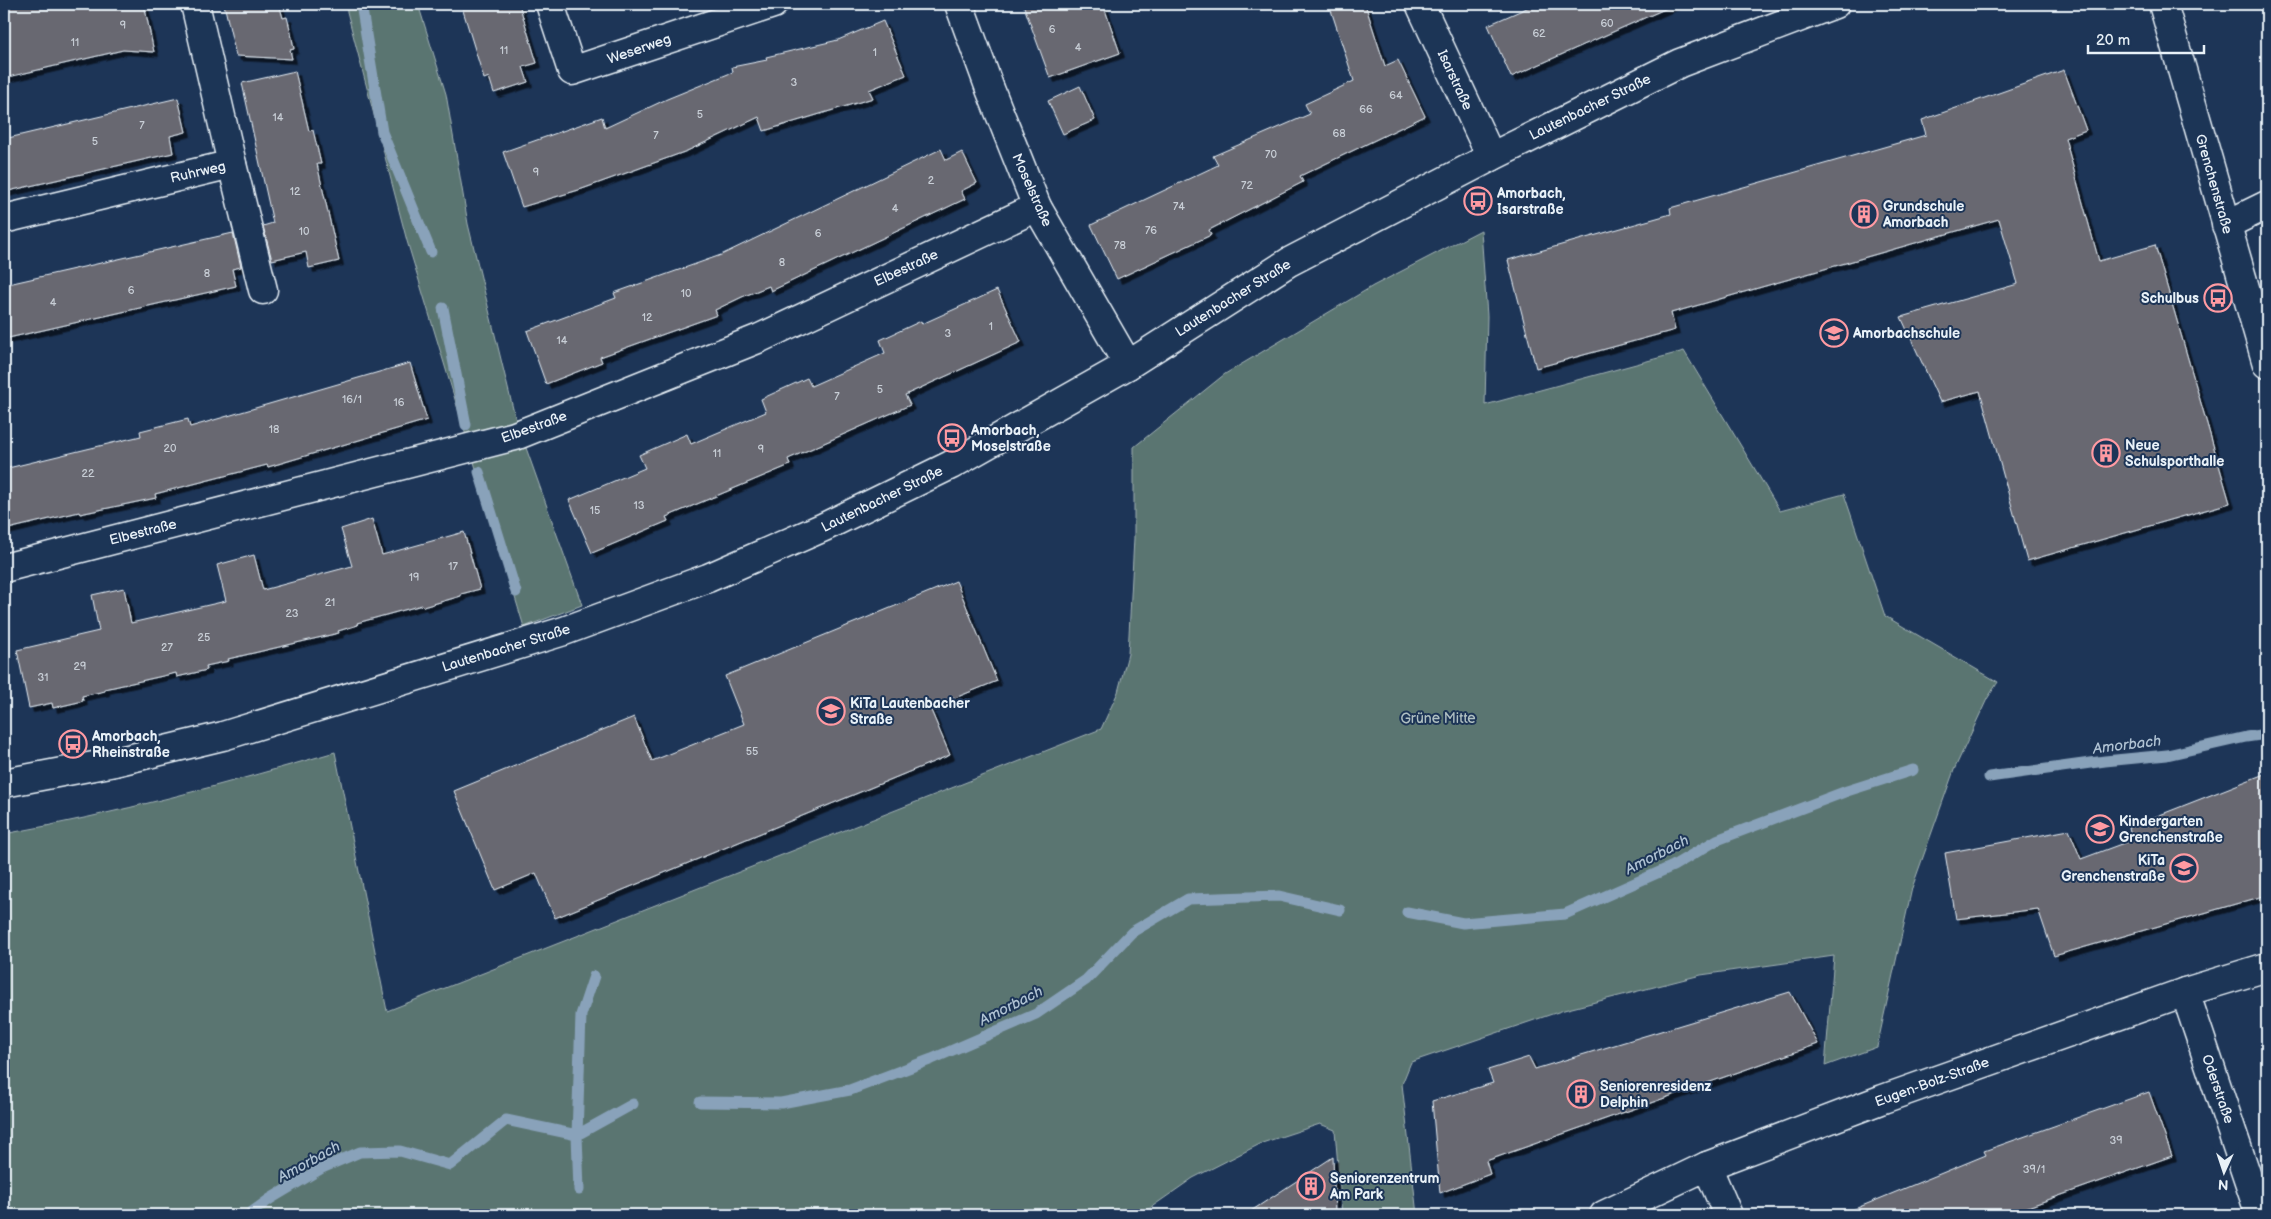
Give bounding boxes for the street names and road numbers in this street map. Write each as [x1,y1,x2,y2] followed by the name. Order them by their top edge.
[605,30,673,68] street label: Weserweg
[1434,47,1476,113] street label: Isarstraße
[1527,70,1653,144] street label: Lautenbacher Straße
[2192,132,2236,236] street label: Grenchenstraße
[1008,151,1056,229] street label: Moselstraße
[169,157,227,187] street label: Ruhrweg
[871,246,941,290] street label: Elbestraße
[1172,256,1294,340] street label: Lautenbacher Straße
[499,407,569,447] street label: Elbestraße
[819,462,945,536] street label: Lautenbacher Straße
[108,515,178,549] street label: Elbestraße
[440,620,572,676] street label: Lautenbacher Straße
[2198,1052,2238,1126] street label: Oderstraße
[1873,1053,1991,1111] street label: Eugen-Bolz-Straße

